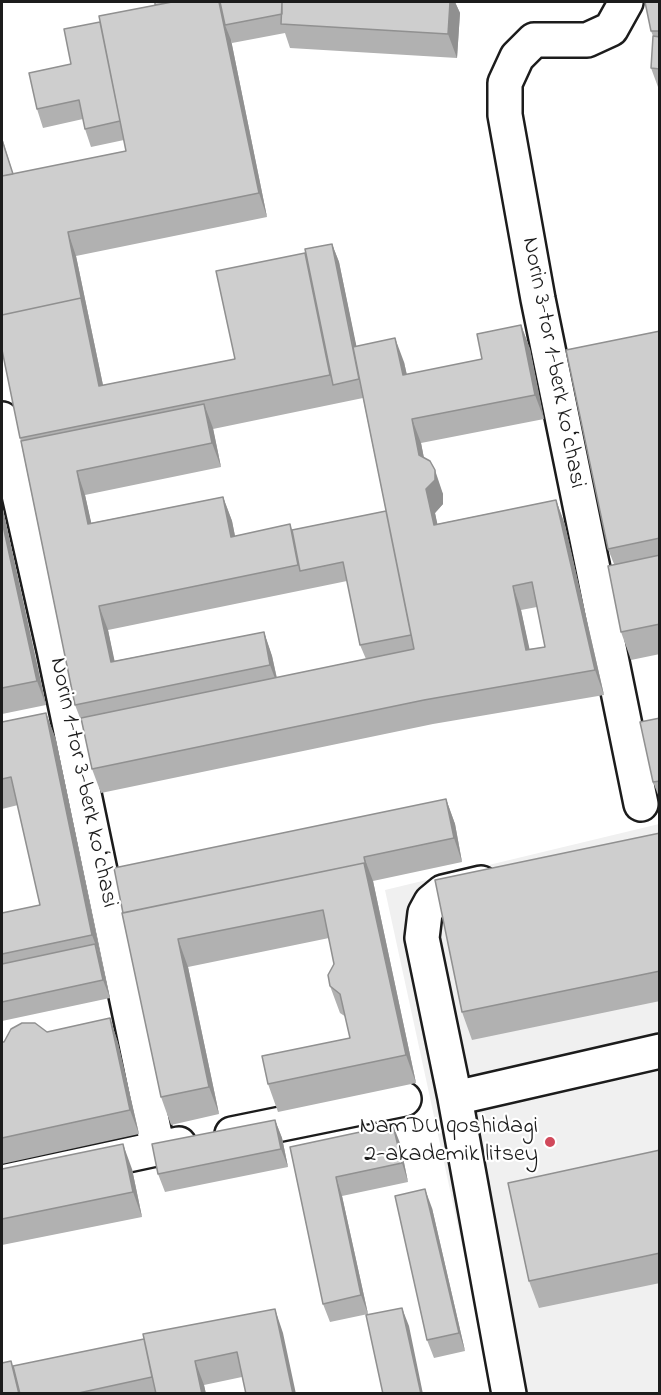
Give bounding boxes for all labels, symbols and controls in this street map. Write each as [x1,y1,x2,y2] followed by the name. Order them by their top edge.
[514,235,590,491] street label: Norin 3-tor 1-berk koʻchasi
[41,655,123,911] street label: Norin 1-tor 3-berk koʻchasi
[359,1114,538,1170] place label: NamDU qoshidagi 2-akademik litsey
[543,1135,557,1149] marker: NamDU qoshidagi 2-akademik litsey

